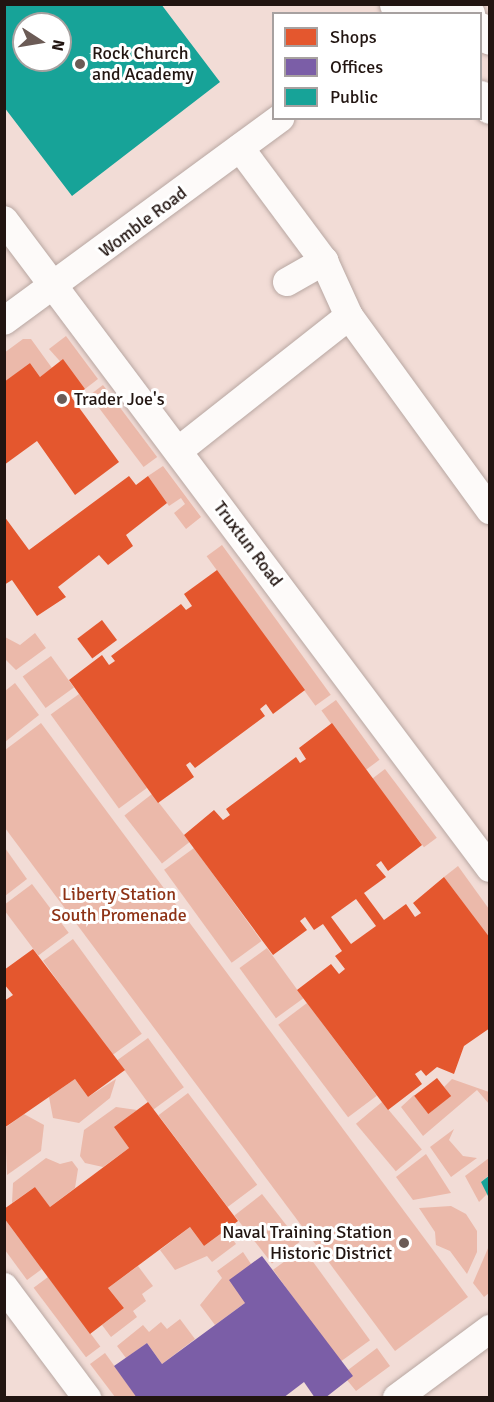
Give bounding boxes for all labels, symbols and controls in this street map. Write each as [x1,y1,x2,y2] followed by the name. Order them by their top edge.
[12,12,72,72] north arrow
[272,12,482,120] legend
[330,26,377,48] text: Shops
[47,38,69,53] text: N
[92,43,194,86] place label: Rock Church and Academy
[330,56,383,78] text: Offices
[73,57,87,71] marker: Rock Church and Academy
[330,86,378,108] text: Public
[95,182,191,262] street label: Womble Road
[74,388,165,410] place label: Trader Joe's
[55,392,69,406] marker: Trader Joe's
[209,497,287,591] street label: Truxtun Road
[51,884,187,926] park label: Liberty Station South Promenade
[222,1222,392,1264] place label: Naval Training Station Historic District
[397,1236,411,1250] marker: Naval Training Station Historic District

